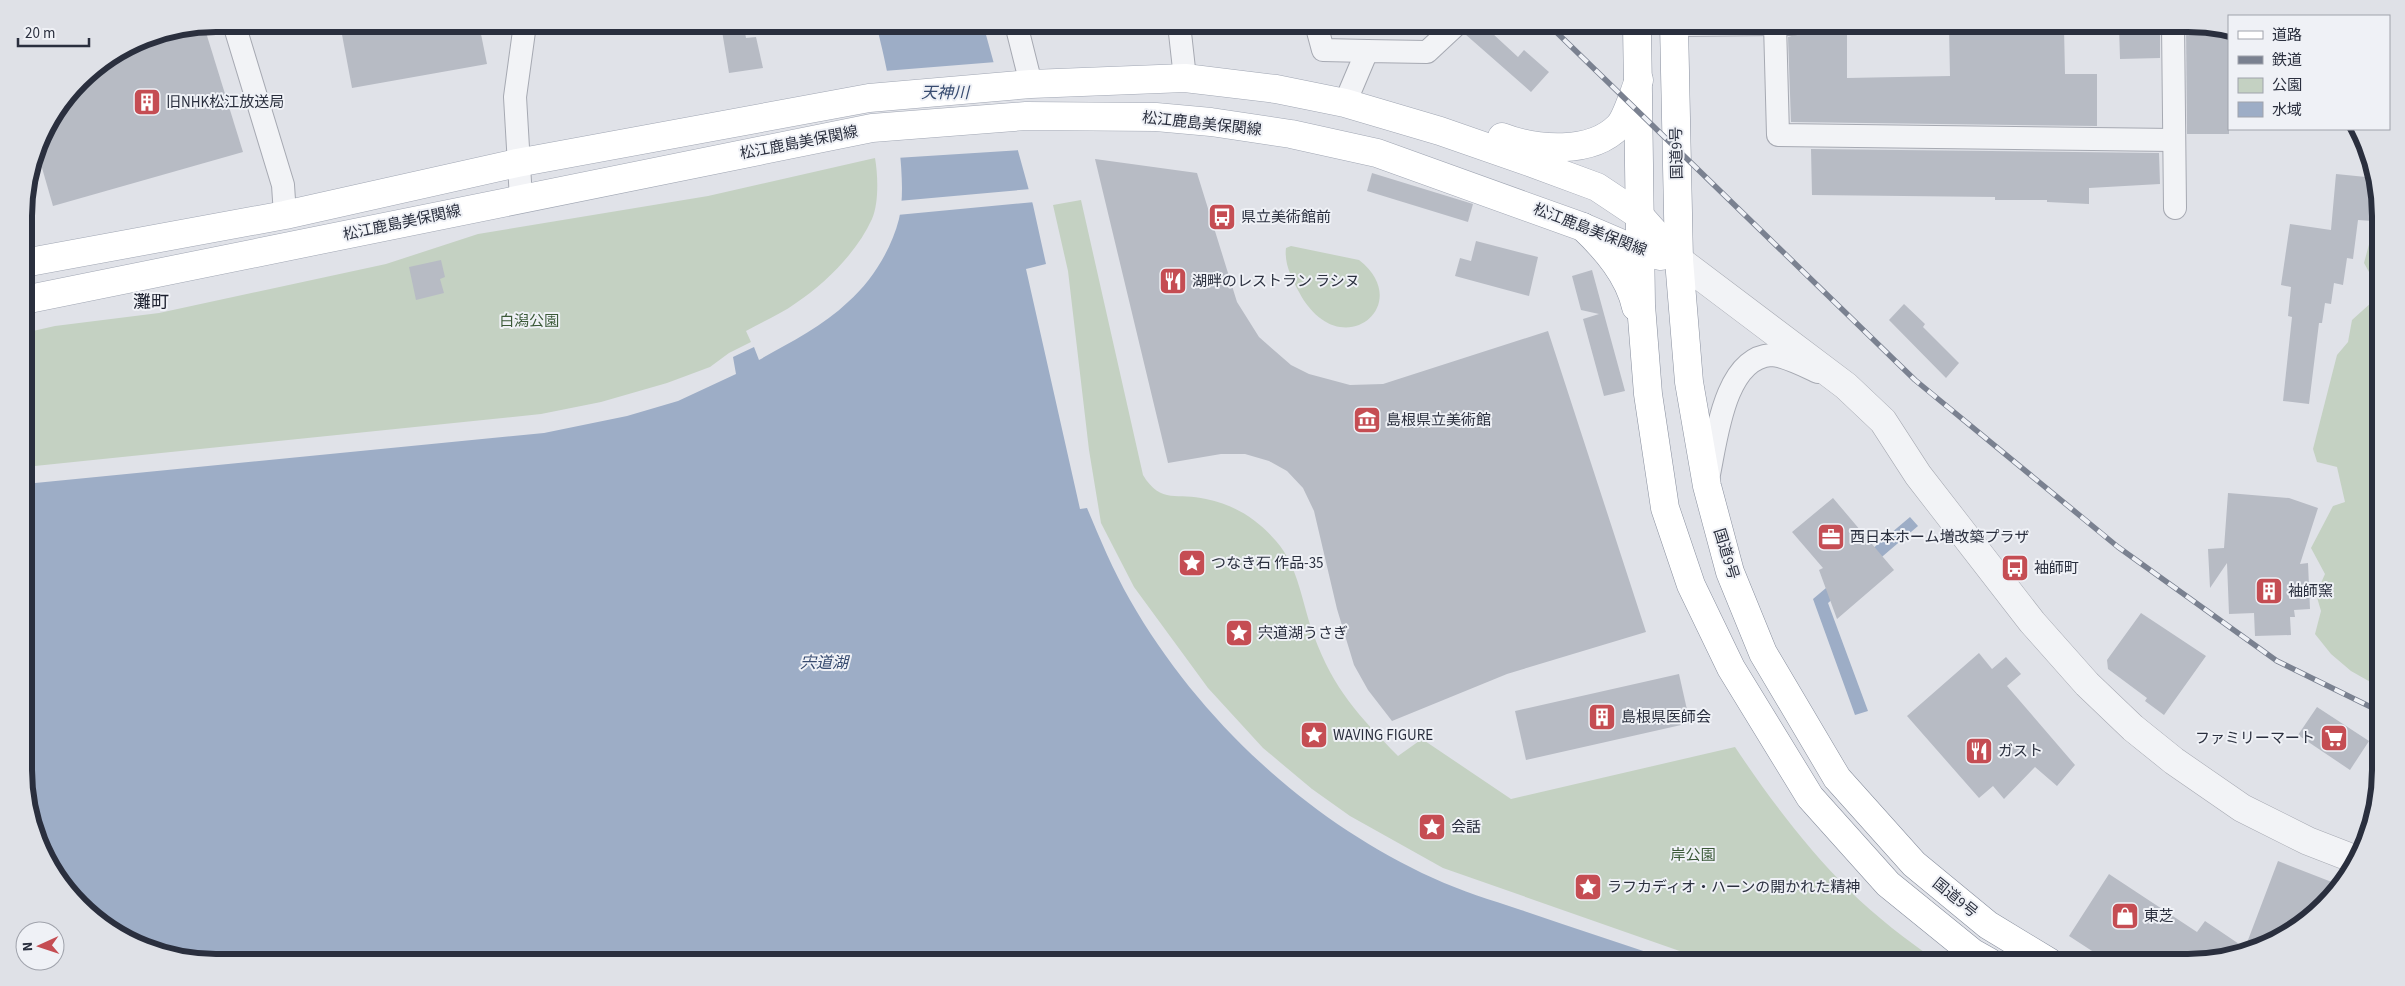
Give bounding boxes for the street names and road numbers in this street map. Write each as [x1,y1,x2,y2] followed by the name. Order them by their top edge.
[1141,107,1263,141] street label: 松江鹿島美保関線
[738,121,860,165] street label: 松江鹿島美保関線
[1666,127,1688,179] street label: 国道9号
[1530,199,1650,261] street label: 松江鹿島美保関線
[341,200,463,246] street label: 松江鹿島美保関線
[1708,526,1744,582] street label: 国道9号
[1928,873,1982,923] street label: 国道9号

